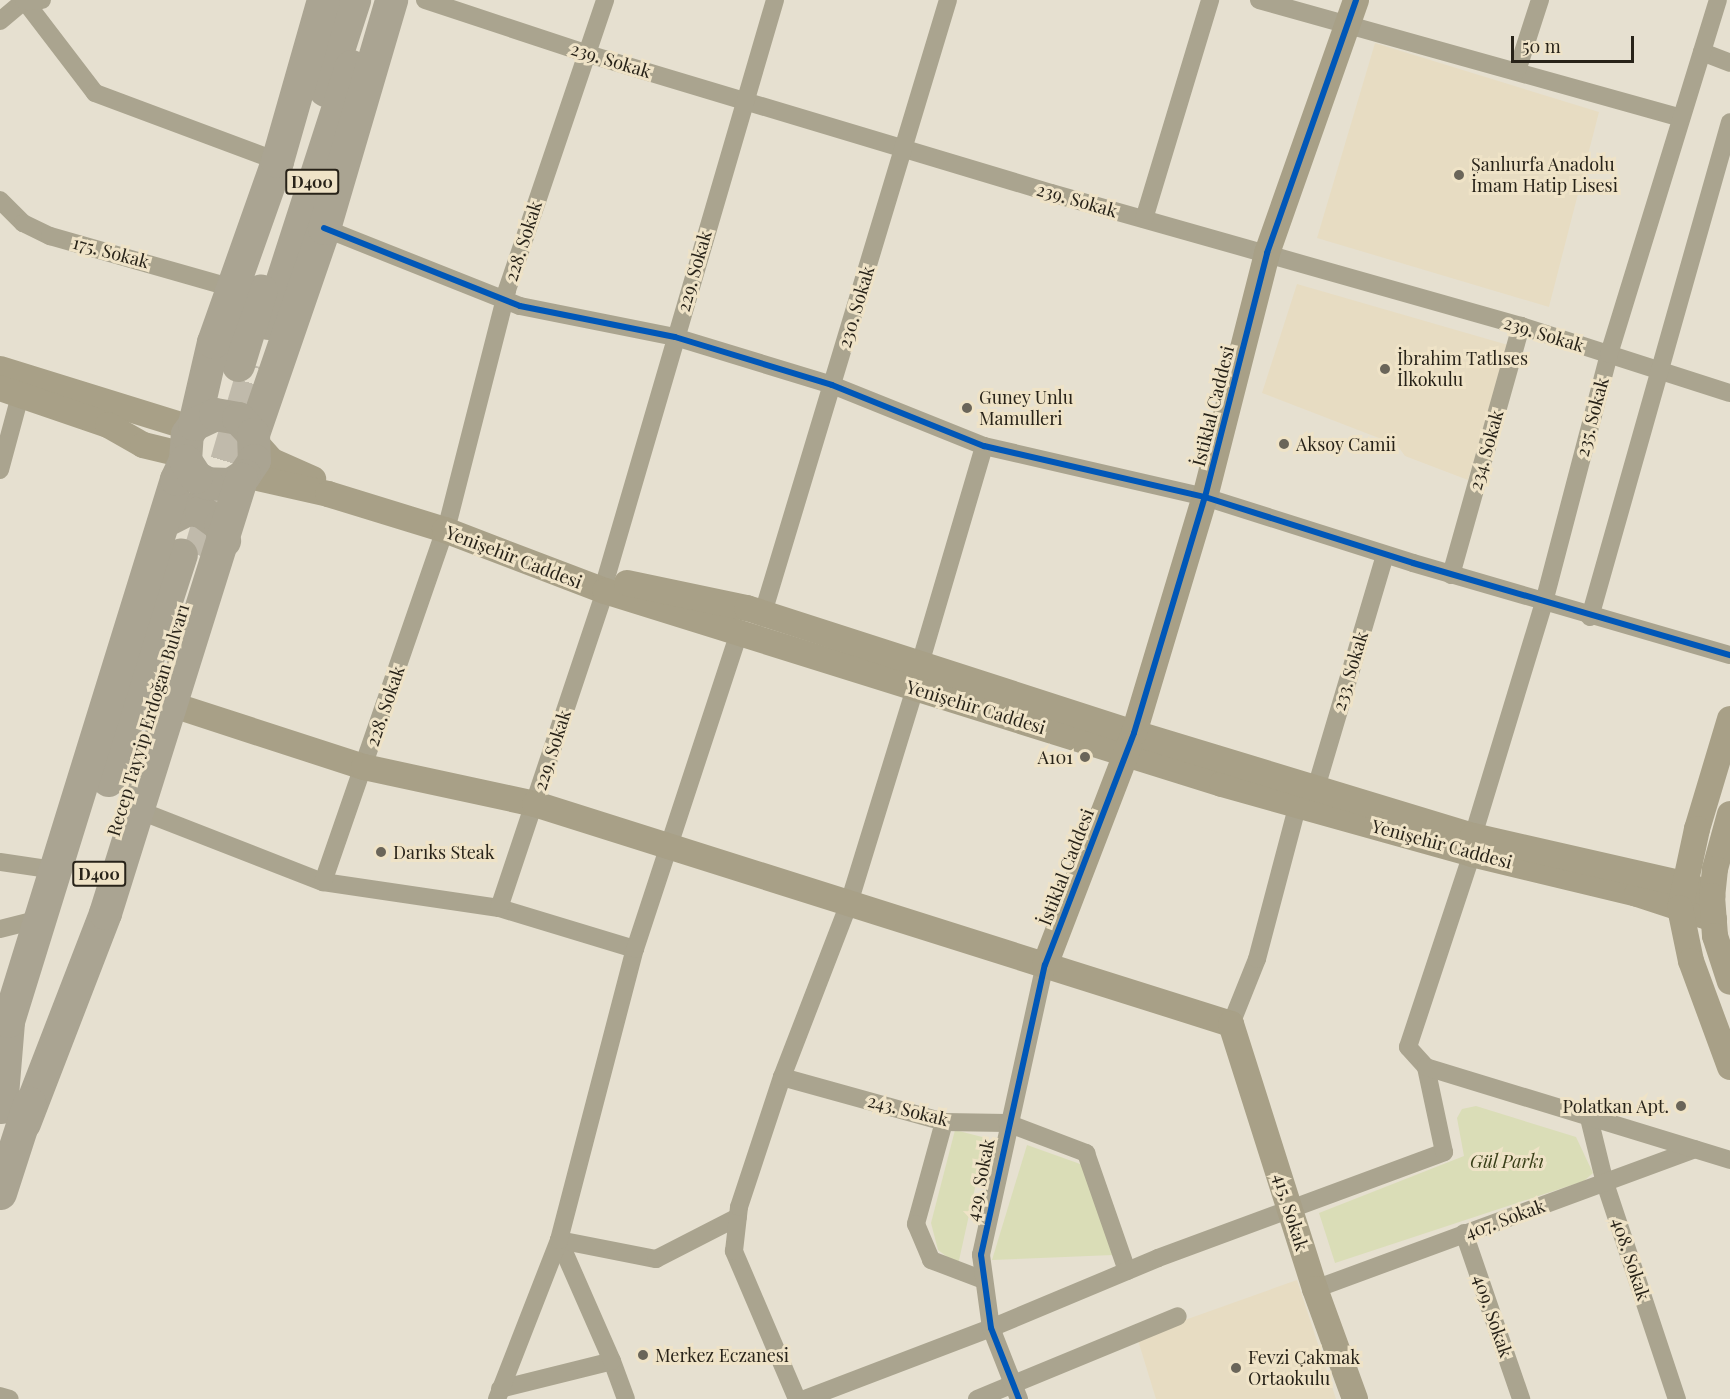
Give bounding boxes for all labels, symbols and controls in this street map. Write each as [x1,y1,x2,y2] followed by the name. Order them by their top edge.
[1514,24,1637,62] scale bar
[1522,34,1561,58] text: 50 m
[568,38,654,82] street label: 239. Sokak
[1471,154,1618,196] place label: Şanlıurfa Anadolu İmam Hatip Lisesi
[1452,168,1466,182] marker: Şanlıurfa Anadolu İmam Hatip Lisesi
[285,169,339,195] road number: D400
[1034,178,1120,222] street label: 239. Sokak
[500,198,546,284] street label: 228. Sokak
[672,228,716,314] street label: 229. Sokak
[70,231,152,273] street label: 175. Sokak
[833,263,879,351] street label: 230. Sokak
[1501,312,1587,356] street label: 239. Sokak
[1188,343,1238,469] street label: İstiklal Caddesi
[1397,348,1528,391] place label: İbrahim Tatlıses İlkokulu
[1378,362,1392,376] marker: İbrahim Tatlıses İlkokulu
[1571,375,1613,459] street label: 235. Sokak
[979,387,1074,430] place label: Guney Unlu Mamulleri
[960,401,974,415] marker: Guney Unlu Mamulleri
[1464,407,1508,493] street label: 234. Sokak
[1296,433,1396,455] place label: Aksoy Camii
[1277,437,1291,451] marker: Aksoy Camii
[443,521,585,593] street label: Yenişehir Caddesi
[102,601,194,839] street label: Recep Tayyip Erdoğan Bulvarı
[1328,629,1372,713] street label: 233. Sokak
[361,663,409,749] street label: 228. Sokak
[904,676,1048,738] street label: Yenişehir Caddesi
[529,707,575,793] street label: 229. Sokak
[1038,746,1073,768] place label: A101
[1078,750,1092,764] marker: A101
[1034,805,1098,929] street label: İstiklal Caddesi
[1369,815,1515,873] street label: Yenişehir Caddesi
[393,841,495,863] place label: Darıks Steak
[374,845,388,859] marker: Darıks Steak
[72,861,126,887] road number: D400
[865,1090,951,1130] street label: 243. Sokak
[1562,1095,1669,1117] place label: Polatkan Apt.
[1674,1099,1688,1113] marker: Polatkan Apt.
[961,1137,999,1223] street label: 429. Sokak
[1470,1150,1544,1172] park label: Gül Parkı
[1269,1171,1313,1253] street label: 415. Sokak
[1462,1195,1548,1243] street label: 407. Sokak
[1607,1215,1655,1303] street label: 408. Sokak
[1469,1272,1517,1360] street label: 409. Sokak
[655,1344,789,1366] place label: Merkez Eczanesi
[1248,1347,1360,1390] place label: Fevzi Çakmak Ortaokulu
[636,1348,650,1362] marker: Merkez Eczanesi
[1229,1361,1243,1375] marker: Fevzi Çakmak Ortaokulu

